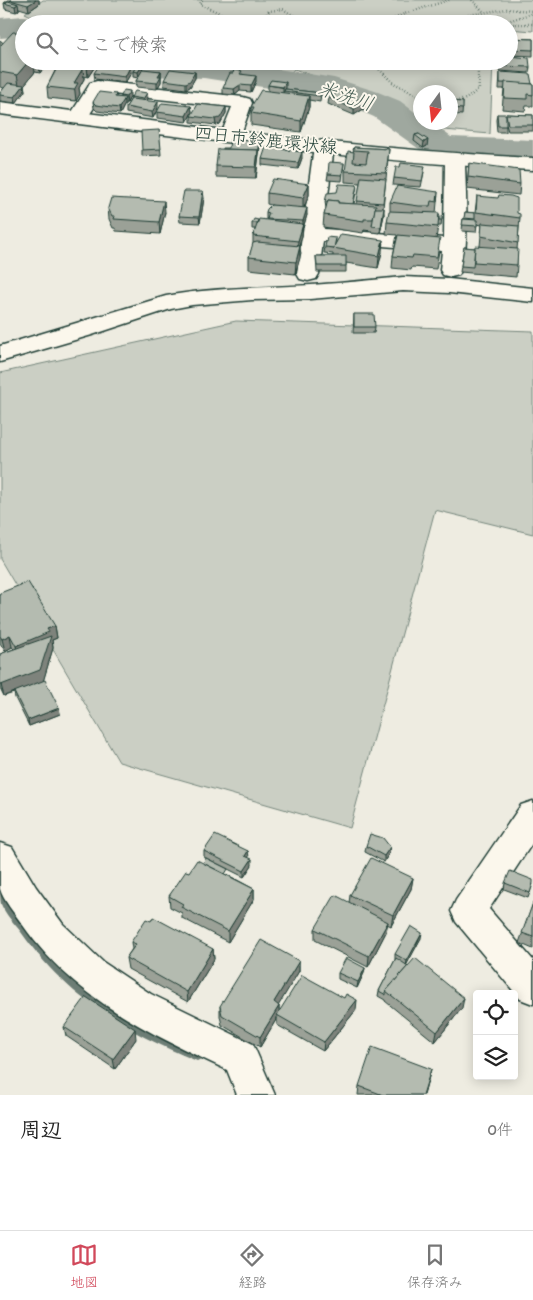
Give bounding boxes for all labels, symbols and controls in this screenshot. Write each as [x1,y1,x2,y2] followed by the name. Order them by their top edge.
[15,15,518,70] search box
[33,29,61,57] icon: search
[73,33,168,56] text: ここで検索
[315,76,377,116] water label: 米洗川
[413,85,458,130] north arrow
[193,122,339,158] street label: 四日市鈴鹿環状線
[473,990,518,1080] map controls
[473,990,518,1035] button: locate
[473,1035,518,1080] button: layers
[20,1117,62,1142] text: 周辺
[487,1120,513,1139] text: 0件
[70,1241,98,1291] tab: 地図
[238,1241,266,1291] tab: 経路
[407,1241,463,1291] tab: 保存済み

